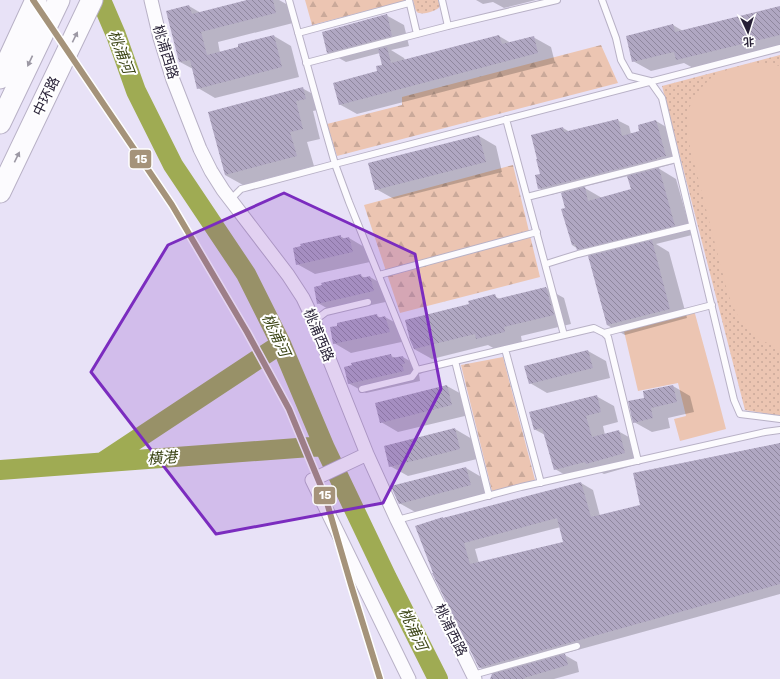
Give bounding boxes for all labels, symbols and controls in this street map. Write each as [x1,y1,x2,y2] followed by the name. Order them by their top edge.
[728,12,768,52] north arrow
[149,23,182,81] street label: 桃浦西路
[105,28,139,79] water label: 桃浦河
[72,31,78,42] one-way arrow
[743,35,755,48] text: 北
[27,55,33,66] one-way arrow
[30,74,63,119] street label: 中环路
[129,149,152,169] line badge: 15
[14,151,20,163] one-way arrow
[135,153,147,166] text: 15
[300,306,337,364] street label: 桃浦西路
[258,311,295,362] water label: 桃浦河
[146,448,180,468] water label: 横港
[313,486,336,505] line badge: 15
[319,489,331,502] text: 15
[431,601,470,659] street label: 桃浦西路
[395,605,432,656] water label: 桃浦河

